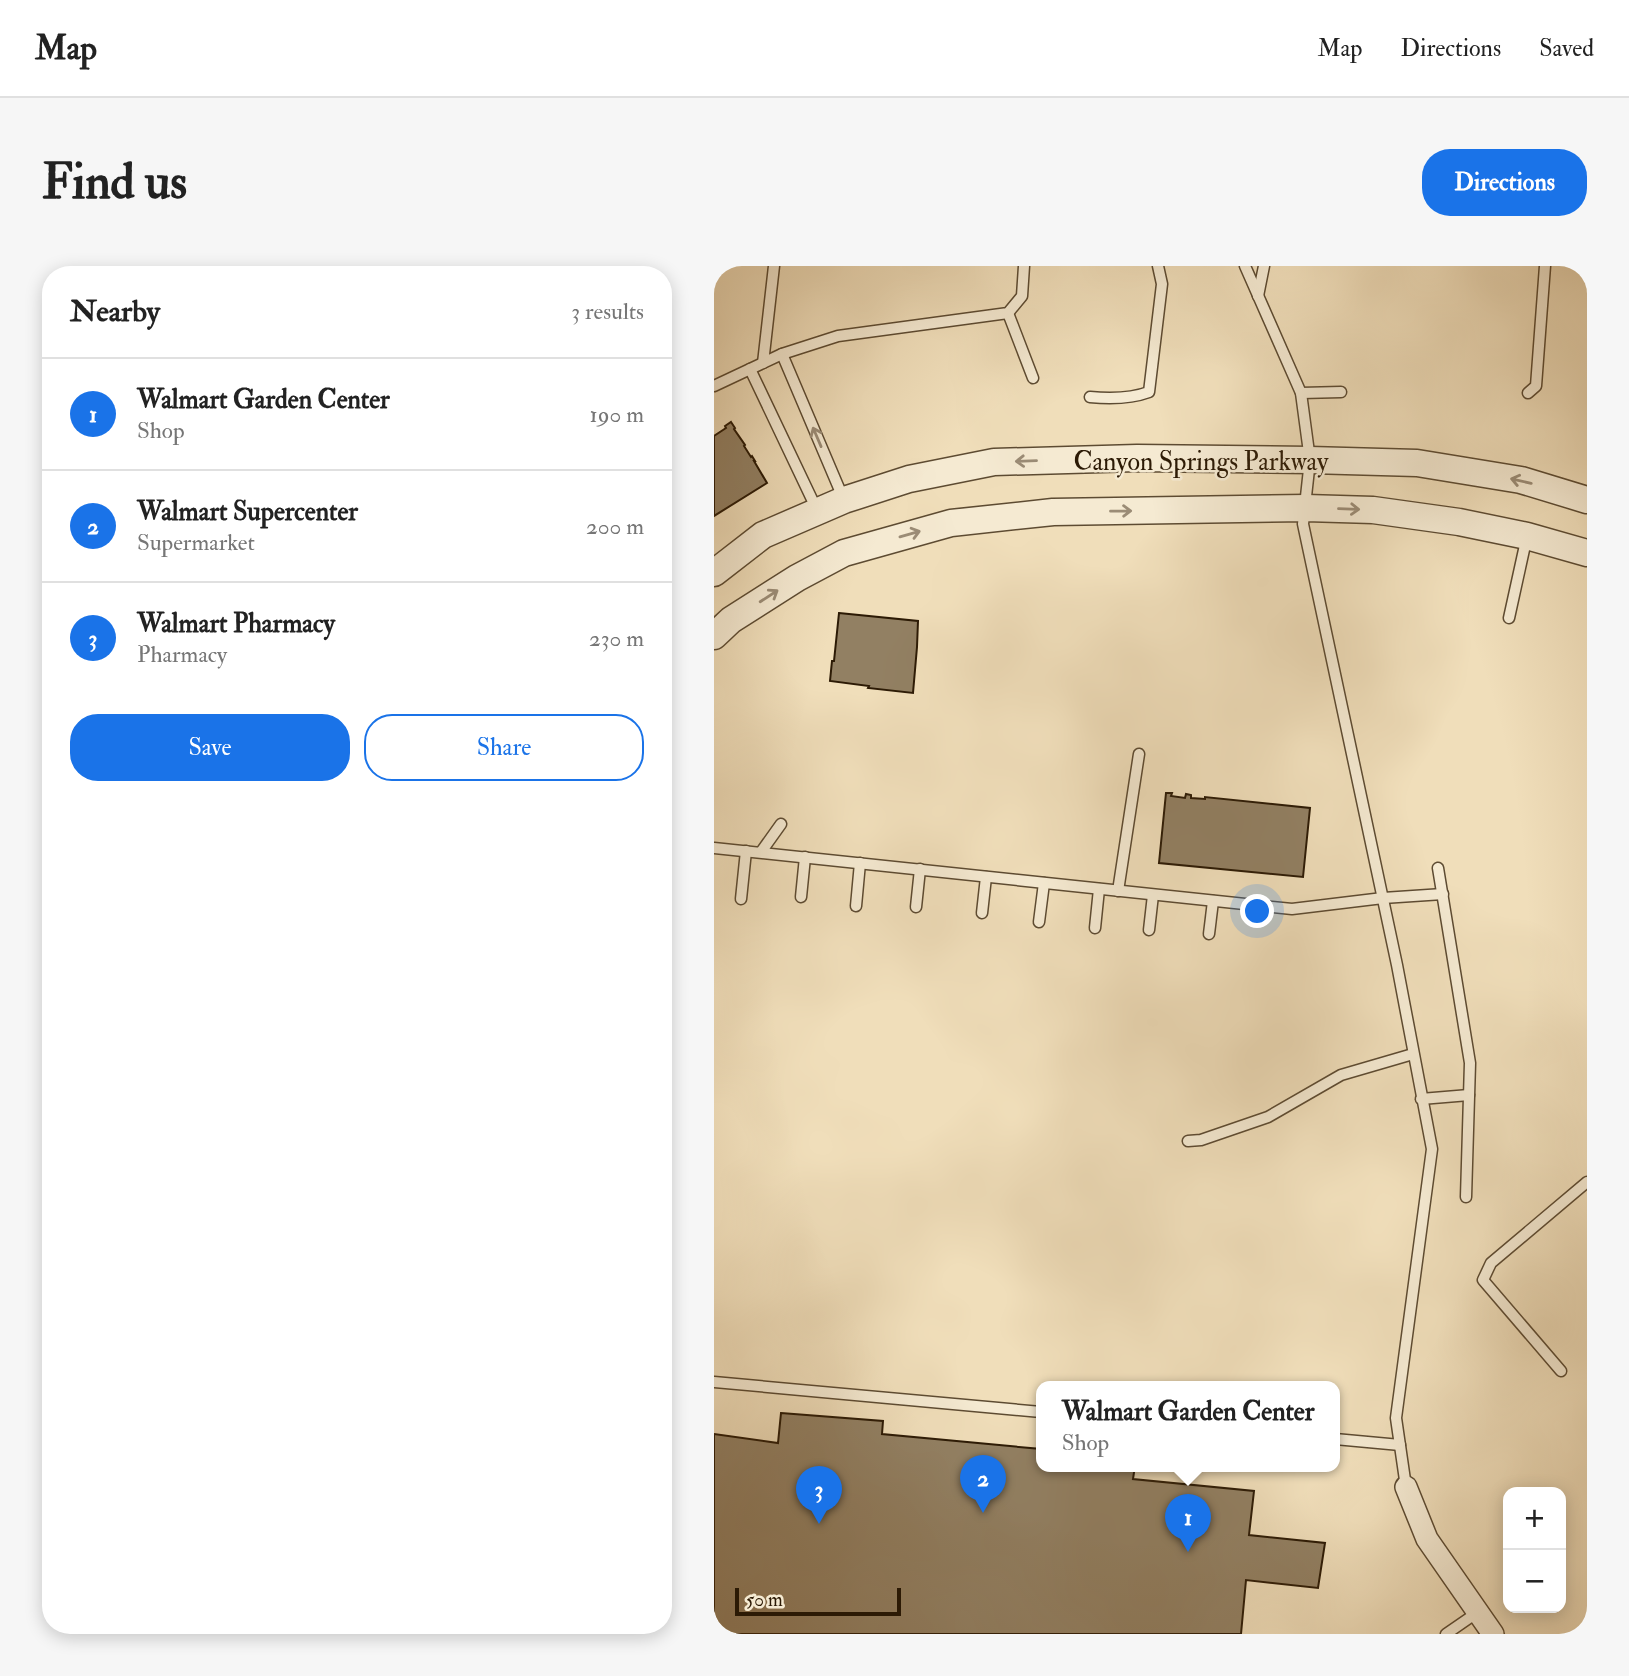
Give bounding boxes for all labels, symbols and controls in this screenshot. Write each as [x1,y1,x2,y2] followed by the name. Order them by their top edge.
[35,28,97,69] text: Map
[1317,33,1362,64] text: Map
[1400,33,1501,64] text: Directions
[1539,33,1594,64] text: Saved
[1422,149,1587,216] button: Directions
[42,152,187,213] text: Find us
[70,293,160,330] text: Nearby
[571,297,644,326] text: 3 results
[137,384,390,416] text: Walmart Garden Center
[89,400,97,429] text: 1
[590,400,644,429] text: 190 m
[137,416,185,445] text: Shop
[810,427,823,448] one-way arrow
[1073,446,1329,479] street label: Canyon Springs Parkway
[1015,455,1038,468] one-way arrow
[1510,474,1533,488] one-way arrow
[137,496,358,528] text: Walmart Supercenter
[1337,502,1360,516] one-way arrow
[1109,504,1132,517] one-way arrow
[87,512,99,541] text: 2
[586,512,644,541] text: 200 m
[899,527,921,540] one-way arrow
[137,528,255,557] text: Supermarket
[759,589,778,603] one-way arrow
[137,608,335,640] text: Walmart Pharmacy
[89,624,97,653] text: 3
[589,624,644,653] text: 230 m
[137,640,227,669] text: Pharmacy
[70,714,350,781] button: Save
[364,714,644,781] button: Share
[1240,894,1274,928] your location
[1036,1381,1340,1472] popup
[1062,1396,1314,1428] text: Walmart Garden Center
[1062,1428,1109,1457] text: Shop
[960,1455,1006,1513] pin: 2
[796,1466,842,1524] pin: 3
[1503,1487,1566,1613] map controls
[1503,1487,1566,1550] button: +
[1165,1494,1211,1552] pin: 1
[1503,1550,1566,1613] button: −
[735,1585,901,1617] scale bar
[746,1588,783,1612] text: 50 m

